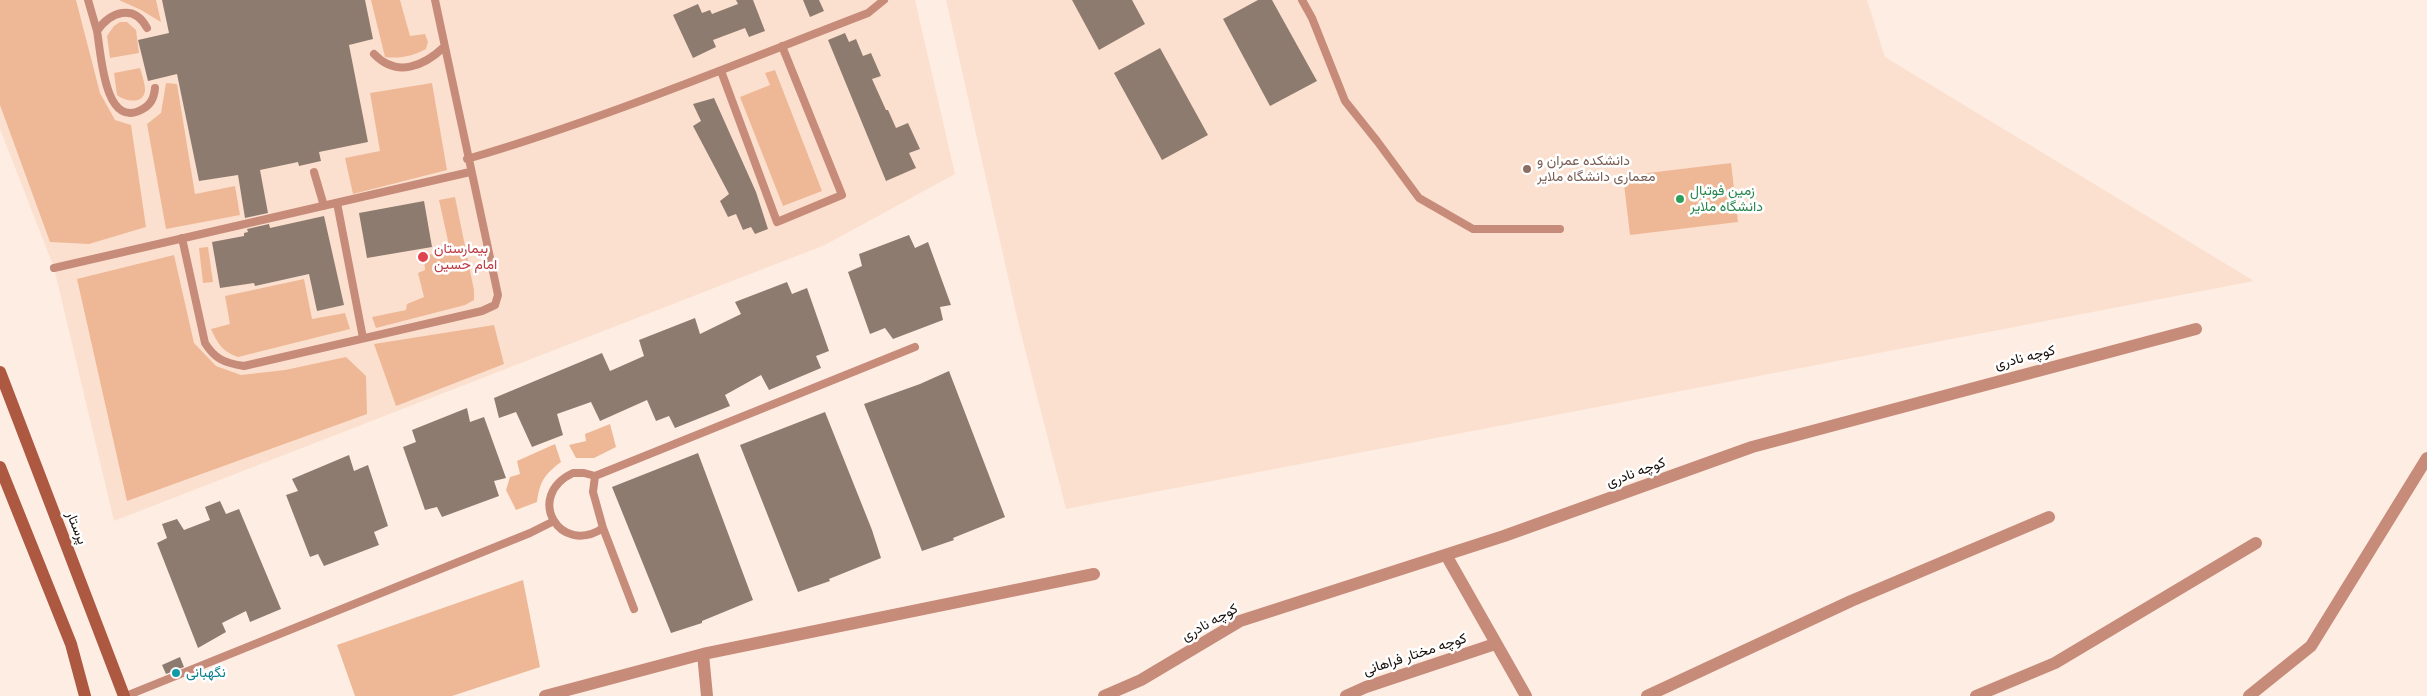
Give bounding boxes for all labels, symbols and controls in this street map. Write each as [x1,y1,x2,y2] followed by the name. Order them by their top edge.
[1537,153,1655,186] place label: دانشکده عمران و معماری دانشگاه ملایر
[1521,163,1533,175] marker: دانشکده عمران و معماری دانشگاه ملایر
[1690,183,1763,216] place label: زمین فوتبال دانشگاه ملایر
[1674,193,1686,205] marker: زمین فوتبال دانشگاه ملایر
[434,241,497,274] place label: بیمارستان امام حسین
[416,250,430,264] marker: بیمارستان امام حسین
[1993,342,2057,374] street label: کوچه نادری
[1604,455,1668,491] street label: کوچه نادری
[62,509,90,547] street label: پرستار
[1179,601,1241,645] street label: کوچه نادری
[1361,630,1469,680] street label: کوچه مختار فراهانی
[186,665,226,681] place label: نگهبانی
[170,667,182,679] marker: نگهبانی

